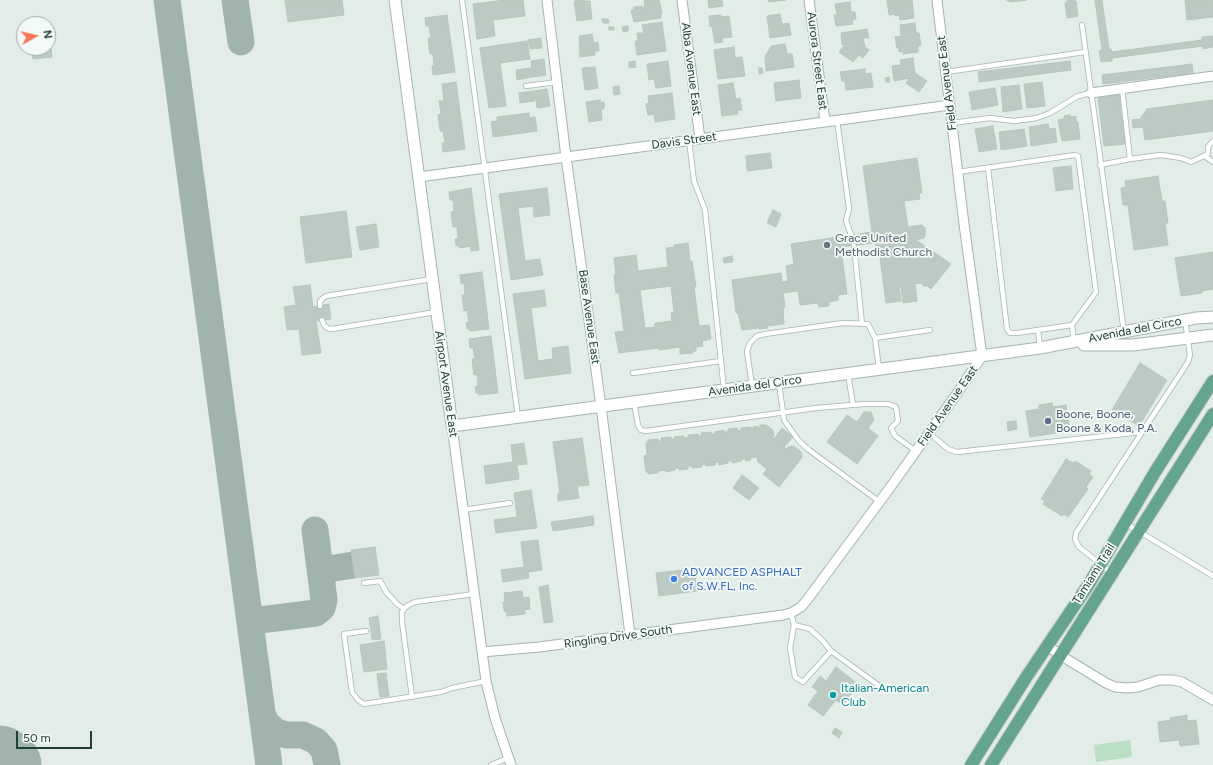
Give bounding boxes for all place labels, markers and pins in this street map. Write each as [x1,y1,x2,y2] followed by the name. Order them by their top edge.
[835,231,932,259] place label: Grace United Methodist Church
[822,240,832,250] marker: Grace United Methodist Church
[1056,407,1157,435] place label: Boone, Boone, Boone & Koda, P.A.
[1043,416,1053,426] marker: Boone, Boone, Boone & Koda, P.A.
[682,565,802,593] place label: ADVANCED ASPHALT of S.W.FL, Inc.
[669,574,679,584] marker: ADVANCED ASPHALT of S.W.FL, Inc.
[841,681,929,709] place label: Italian-American Club
[828,690,838,700] marker: Italian-American Club

